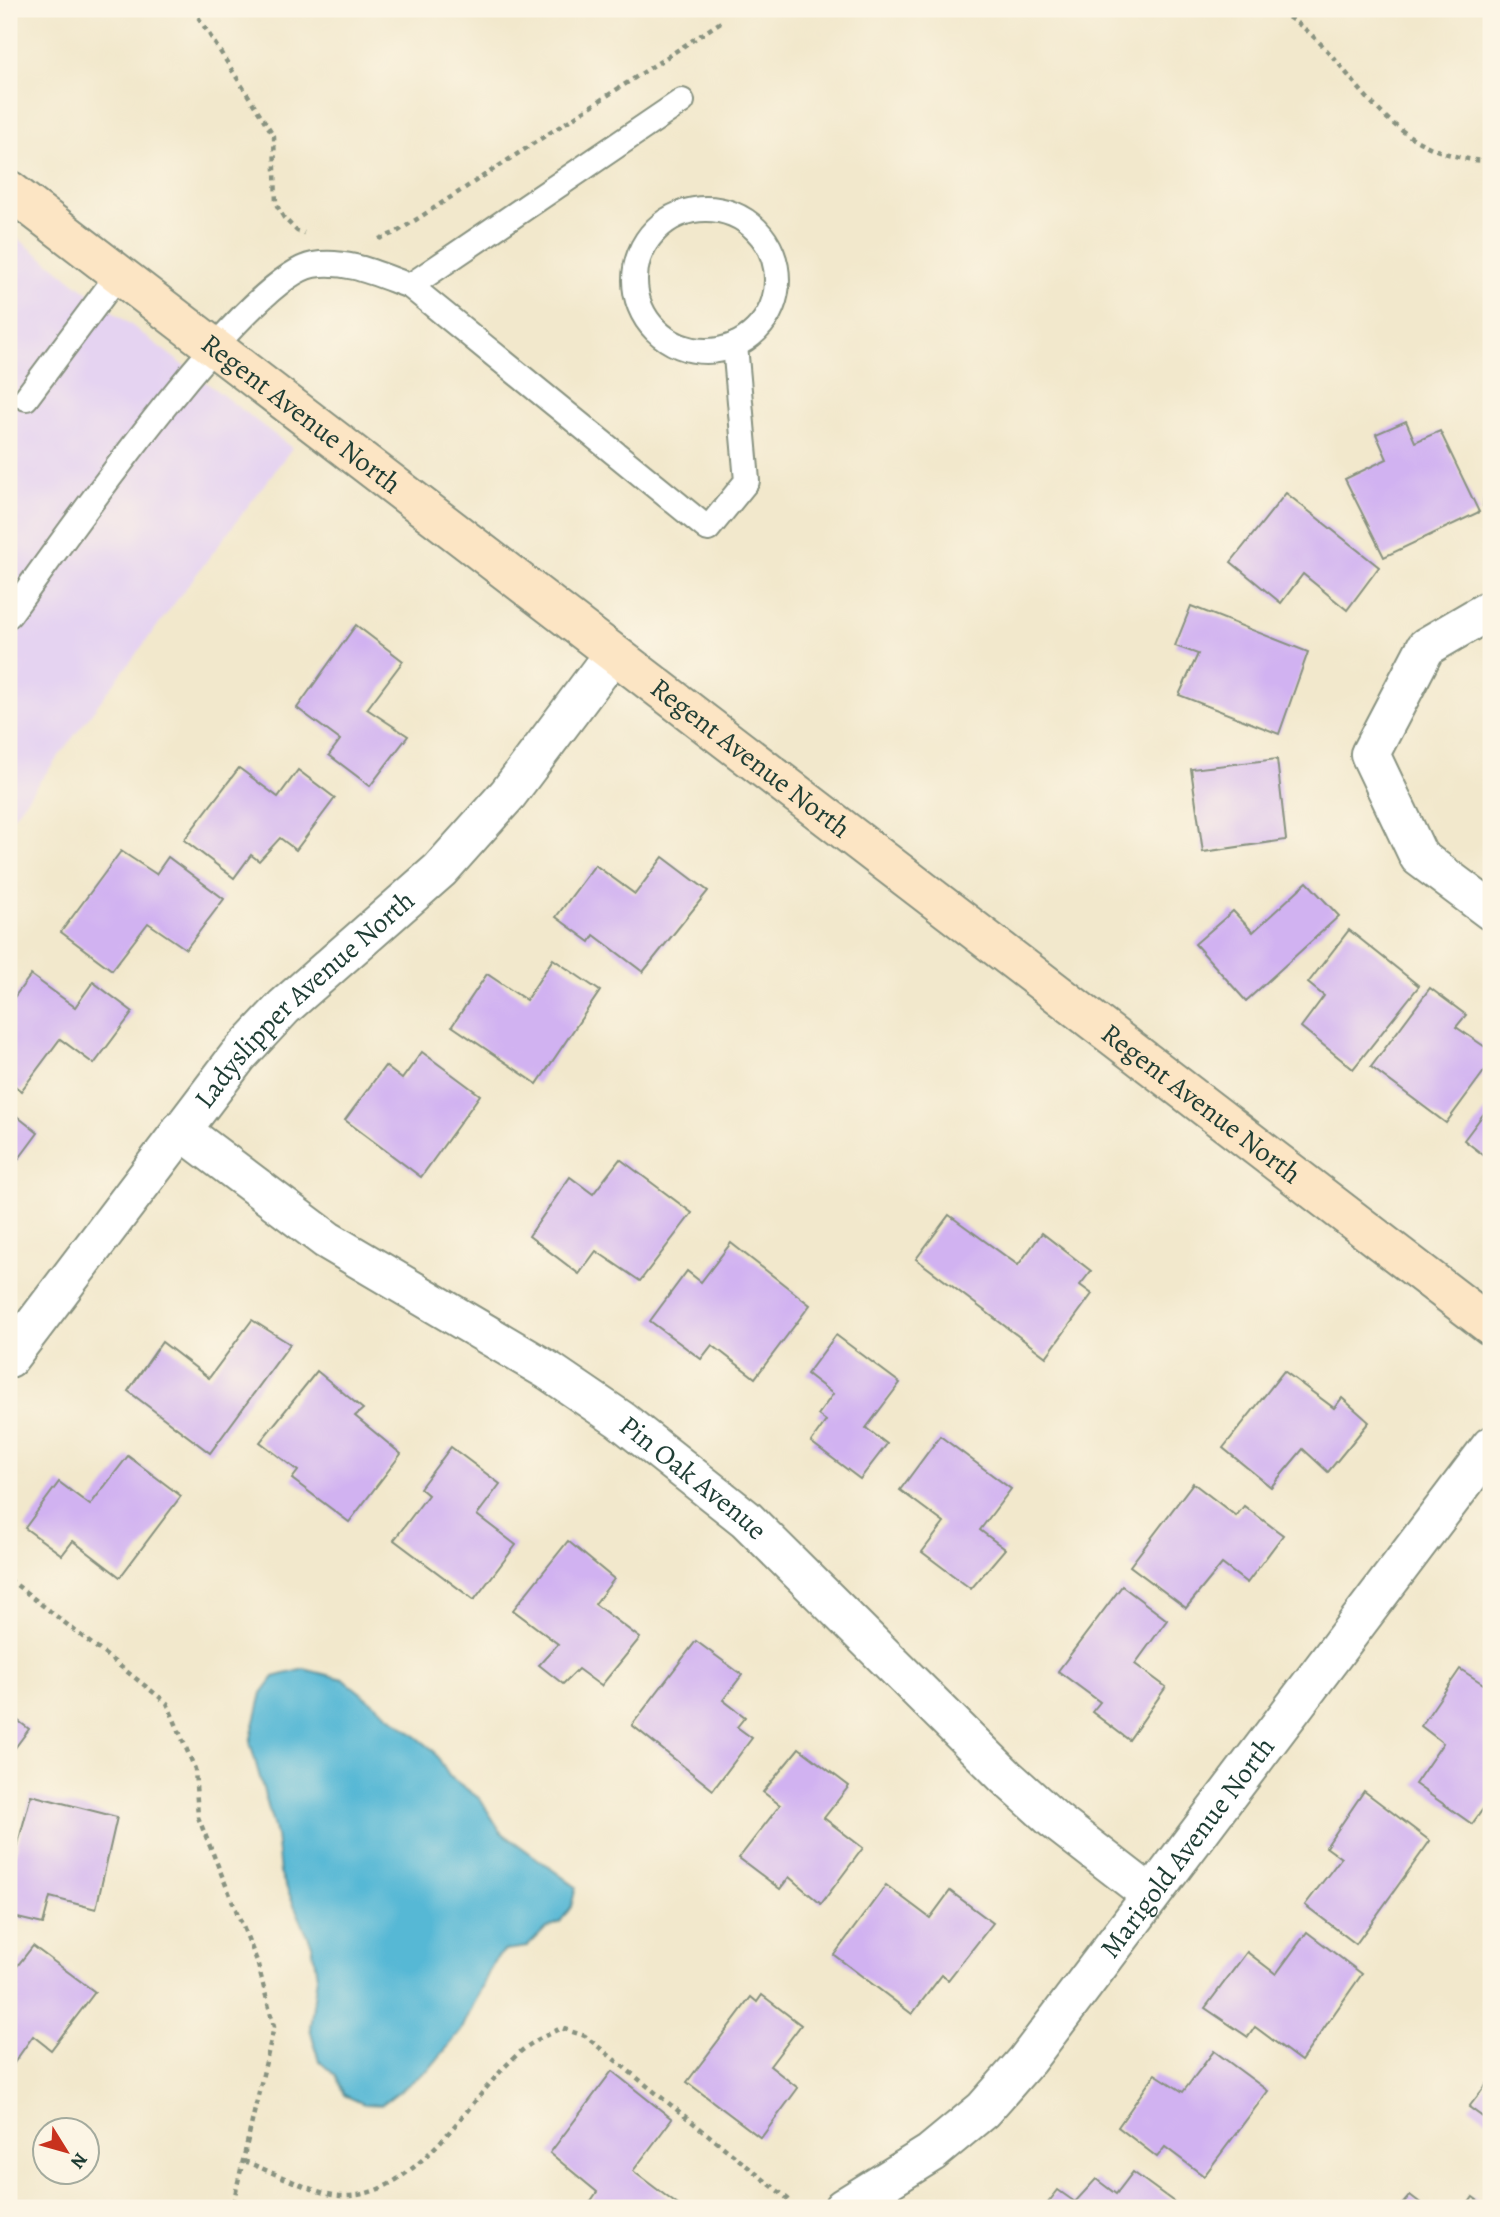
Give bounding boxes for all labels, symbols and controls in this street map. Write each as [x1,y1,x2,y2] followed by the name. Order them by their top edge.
[193,325,409,503] street label: Regent Avenue North
[642,669,858,847] street label: Regent Avenue North
[186,882,423,1116] street label: Ladyslipper Avenue North
[1093,1015,1309,1193] street label: Regent Avenue North
[611,1407,775,1548] street label: Pin Oak Avenue
[1092,1729,1283,1966] street label: Marigold Avenue North
[32,2116,102,2186] north arrow
[64,2147,93,2174] text: N

